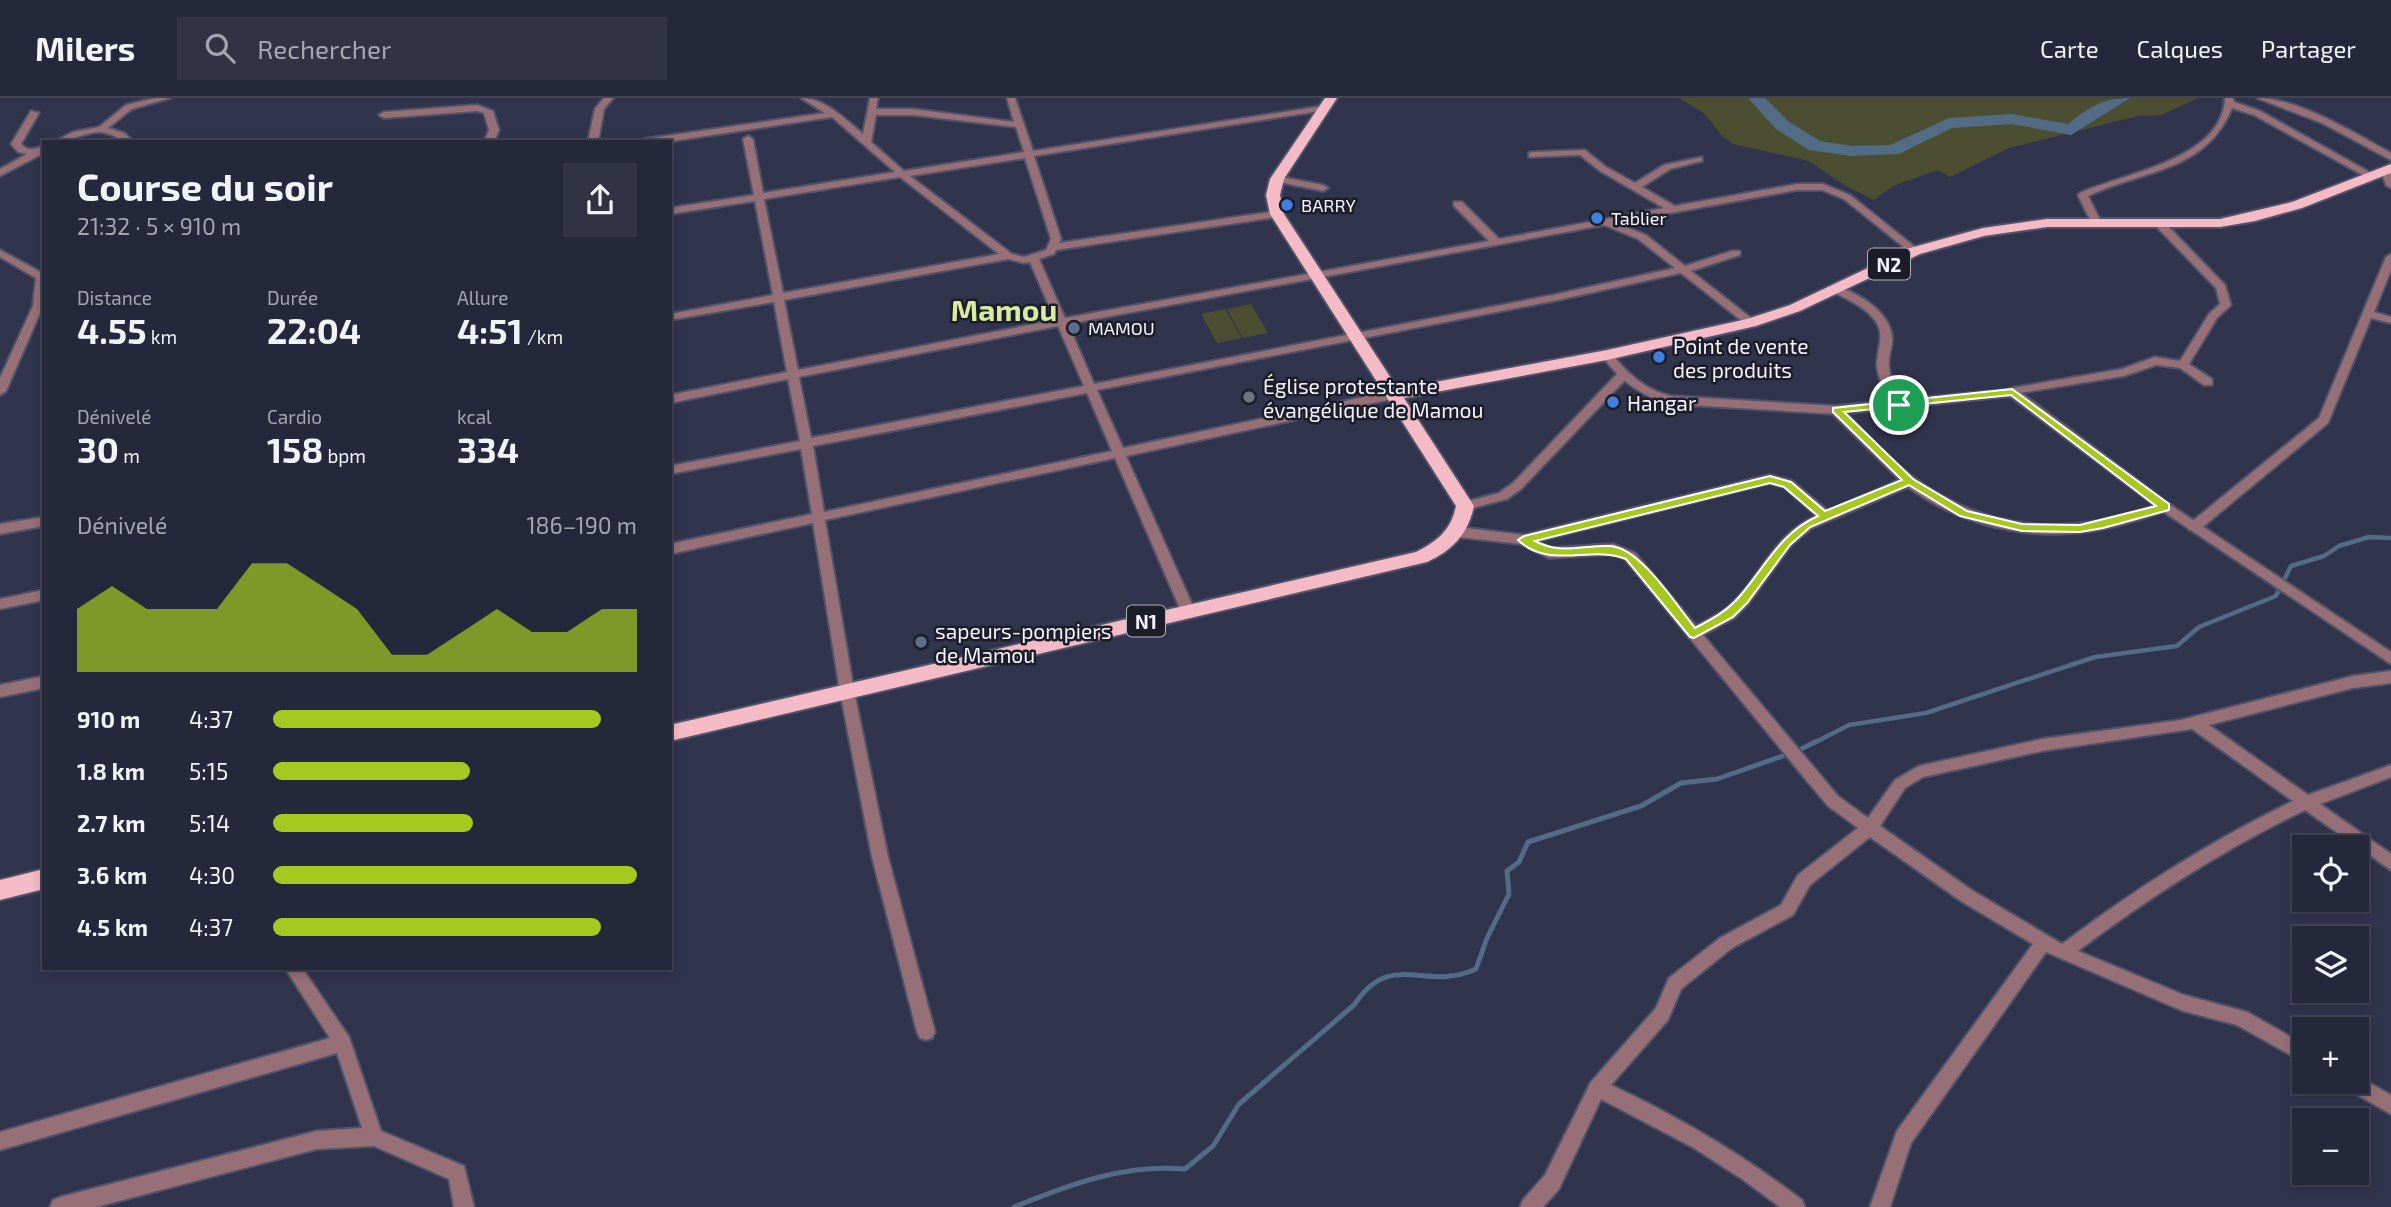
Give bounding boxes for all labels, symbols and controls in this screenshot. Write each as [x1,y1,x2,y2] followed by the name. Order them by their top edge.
[177,17,667,80] search box
[35,28,135,68] text: Milers
[201,29,239,67] icon: search
[257,33,391,64] text: Rechercher
[2040,34,2099,63] text: Carte
[2137,34,2223,63] text: Calques
[2261,34,2356,63] text: Partager
[77,163,333,209] text: Course du soir
[563,163,637,237] button: share
[1301,194,1356,216] place label: BARRY
[1279,197,1295,213] marker: BARRY
[1611,207,1667,229] place label: Tablier
[1589,210,1605,226] marker: Tablier
[77,212,241,240] text: 21:32 · 5 × 910 m
[1868,248,1910,280] road number: N2
[77,286,152,309] text: Distance
[267,286,318,309] text: Durée
[457,286,509,309] text: Allure
[951,291,1057,327] district label: Mamou
[77,309,146,351] text: 4.55
[267,309,361,351] text: 22:04
[457,309,523,351] text: 4:51
[1088,317,1155,339] place label: MAMOU
[1066,320,1082,336] marker: MAMOU
[146,325,177,348] text: km
[523,325,563,348] text: /km
[1673,333,1809,382] place label: Point de vente des produits
[1651,349,1667,365] marker: Point de vente des produits
[1263,373,1483,422] place label: Église protestante évangélique de Mamou
[1869,375,1929,435] pin
[1880,386,1918,424] icon: arrive
[1241,389,1257,405] marker: Église protestante évangélique de Mamou
[1627,390,1697,415] place label: Hangar
[1605,394,1621,410] marker: Hangar
[77,405,152,428] text: Dénivelé
[267,405,322,428] text: Cardio
[457,405,492,428] text: kcal
[77,428,119,470] text: 30
[267,428,323,470] text: 158
[457,428,519,470] text: 334
[119,444,140,467] text: m
[323,444,366,467] text: bpm
[77,511,167,539] text: Dénivelé
[526,511,637,539] text: 186–190 m
[1127,606,1165,636] road number: N1
[935,618,1111,667] place label: sapeurs-pompiers de Mamou
[913,634,929,650] marker: sapeurs-pompiers de Mamou
[77,705,140,733] text: 910 m
[189,705,233,733] text: 4:37
[77,757,145,785] text: 1.8 km
[189,757,228,785] text: 5:15
[77,809,145,837] text: 2.7 km
[189,809,230,837] text: 5:14
[2292,835,2369,1185] map controls
[2292,835,2369,912] button: locate
[77,861,147,889] text: 3.6 km
[189,861,235,889] text: 4:30
[77,913,148,941] text: 4.5 km
[189,913,233,941] text: 4:37
[2292,926,2369,1003] button: layers
[2292,1017,2369,1094] button: +
[2292,1108,2369,1185] button: −

